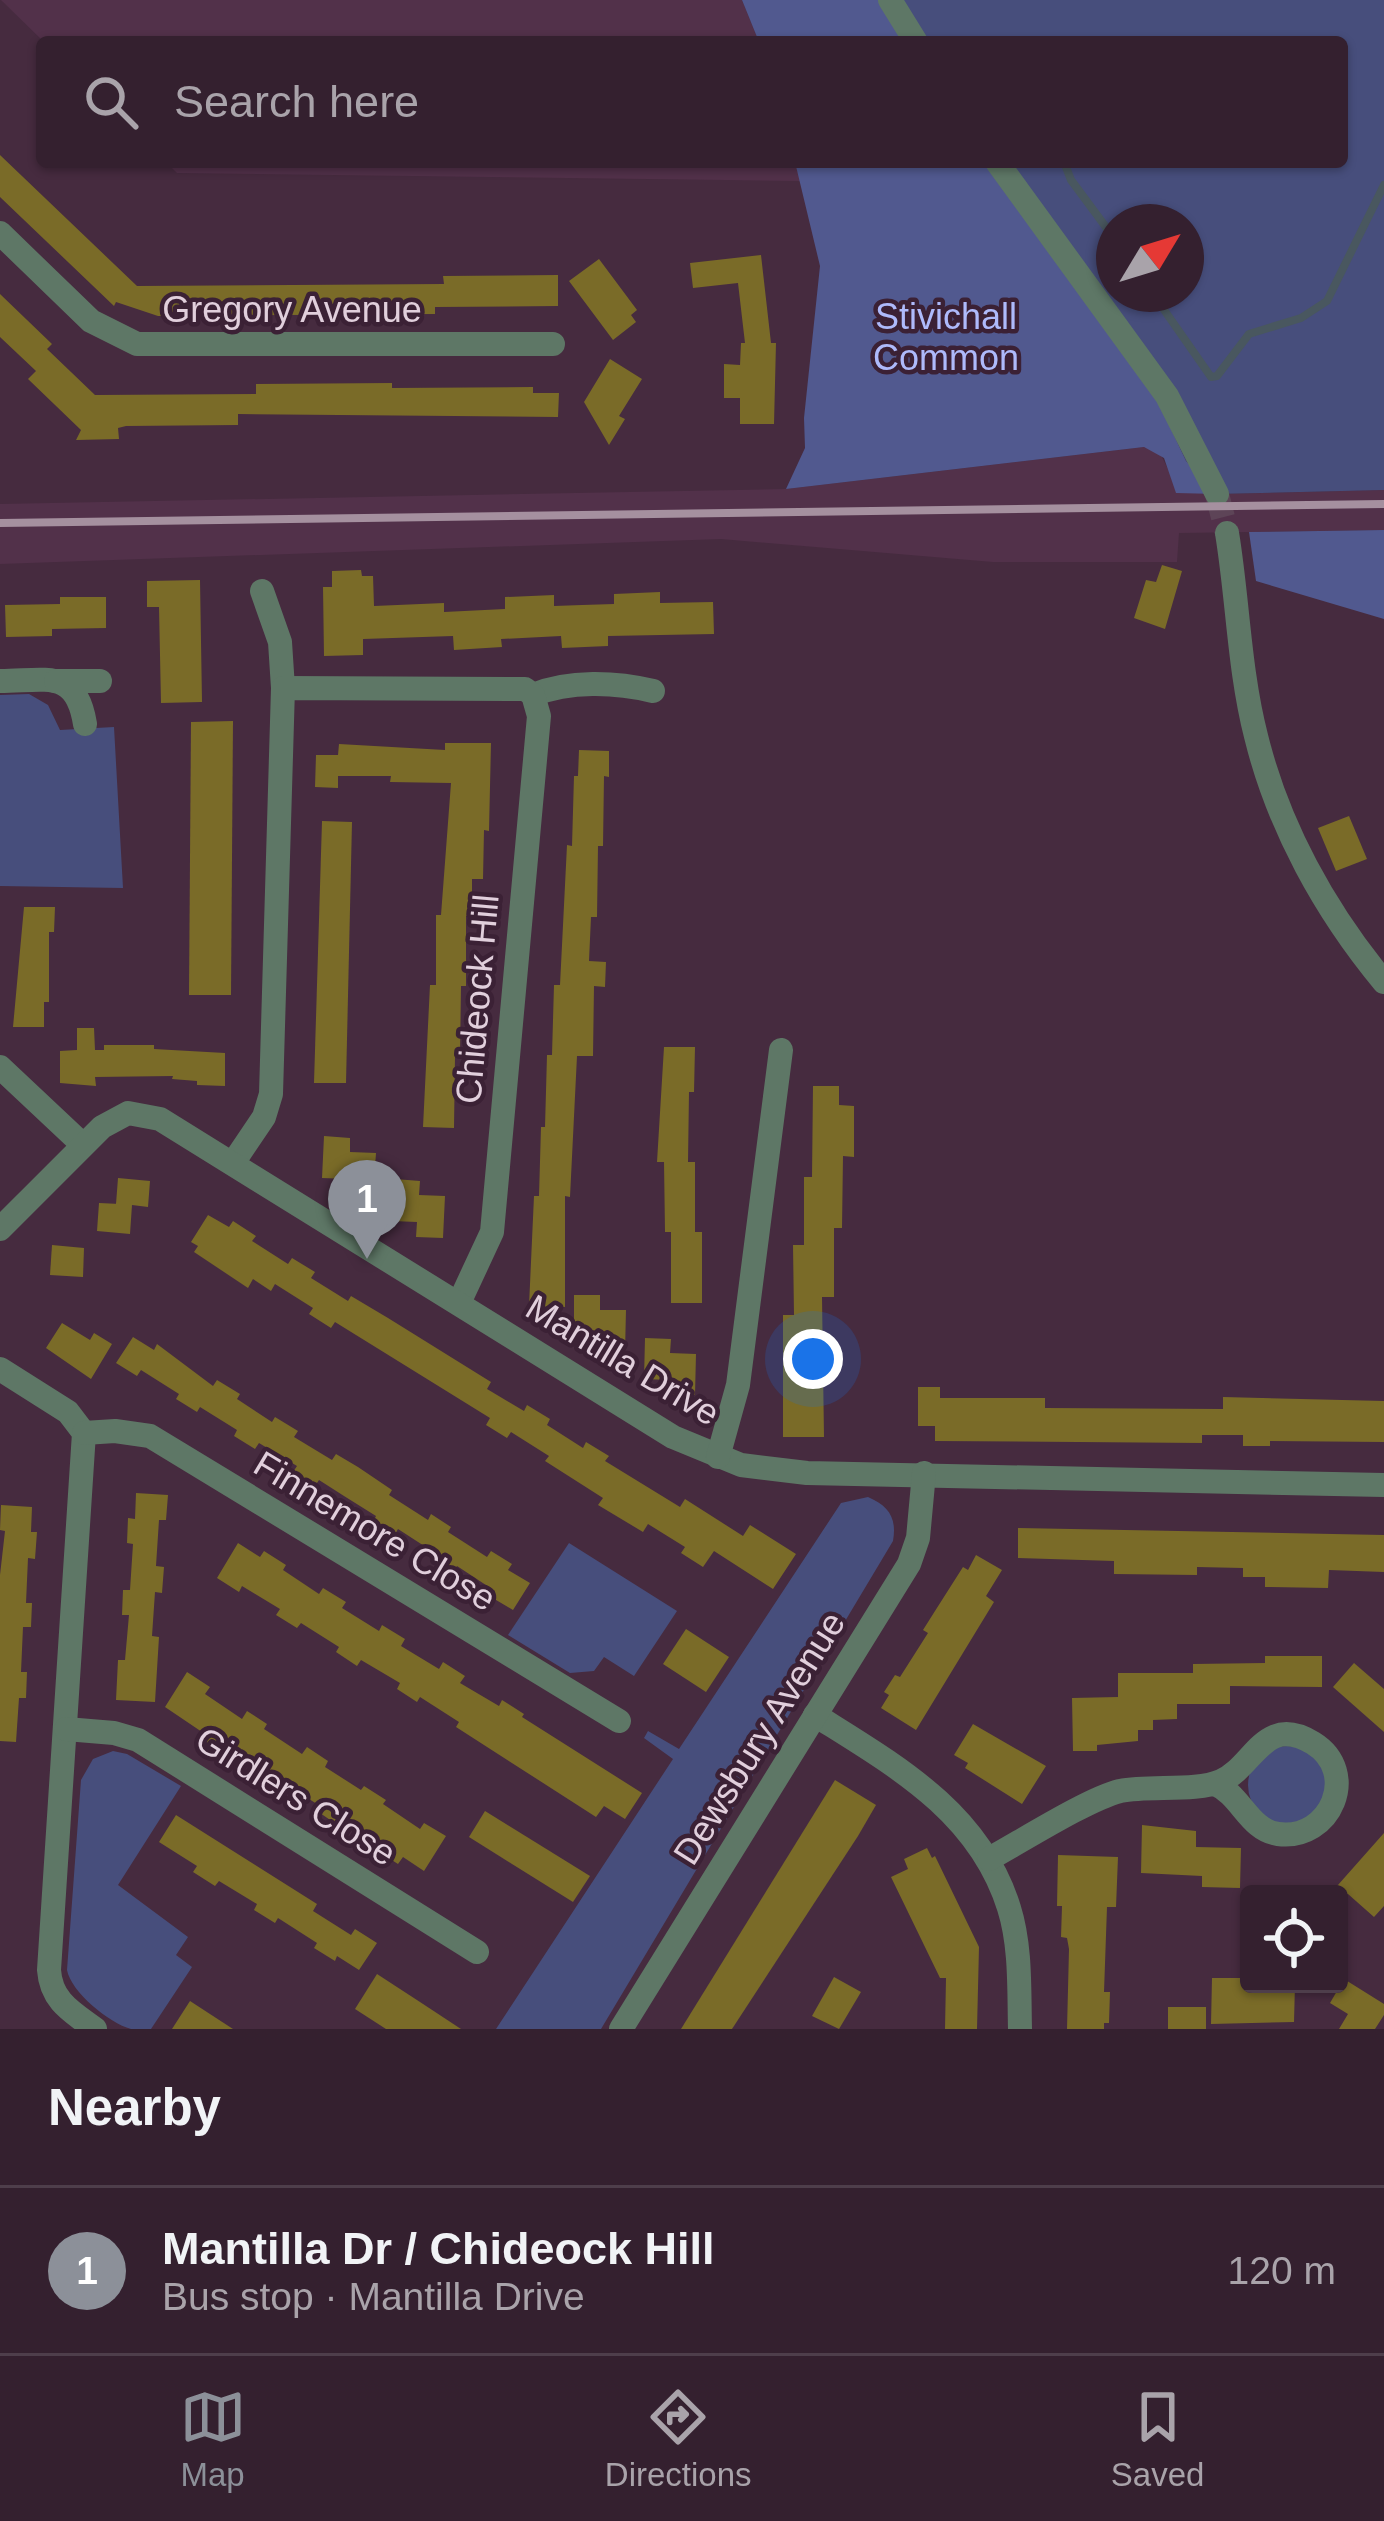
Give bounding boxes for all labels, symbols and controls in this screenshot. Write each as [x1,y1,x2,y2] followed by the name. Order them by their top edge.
[36,36,1348,168] search box
[78,69,144,135] icon: search
[174,76,419,127] text: Search here
[1096,204,1204,312] north arrow
[162,289,422,330] street label: Gregory Avenue
[873,296,1019,378] park label: Stivichall Common
[447,893,507,1105] street label: Chideock Hill
[328,1160,406,1259] pin: 1
[519,1286,727,1434] street label: Mantilla Drive
[783,1329,843,1389] your location
[247,1443,503,1619] street label: Finnemore Close
[665,1604,853,1872] street label: Dewsbury Avenue
[188,1718,404,1874] street label: Girdlers Close
[1240,1885,1348,1993] map controls
[1240,1885,1348,1993] button: locate
[48,2079,221,2136] text: Nearby
[162,2223,715,2274] text: Mantilla Dr / Chideock Hill
[76,2249,98,2292] text: 1
[1228,2249,1336,2292] text: 120 m
[162,2275,585,2318] text: Bus stop · Mantilla Drive
[180,2384,246,2494] tab: Map
[605,2384,752,2494] tab: Directions
[1111,2384,1204,2494] tab: Saved

